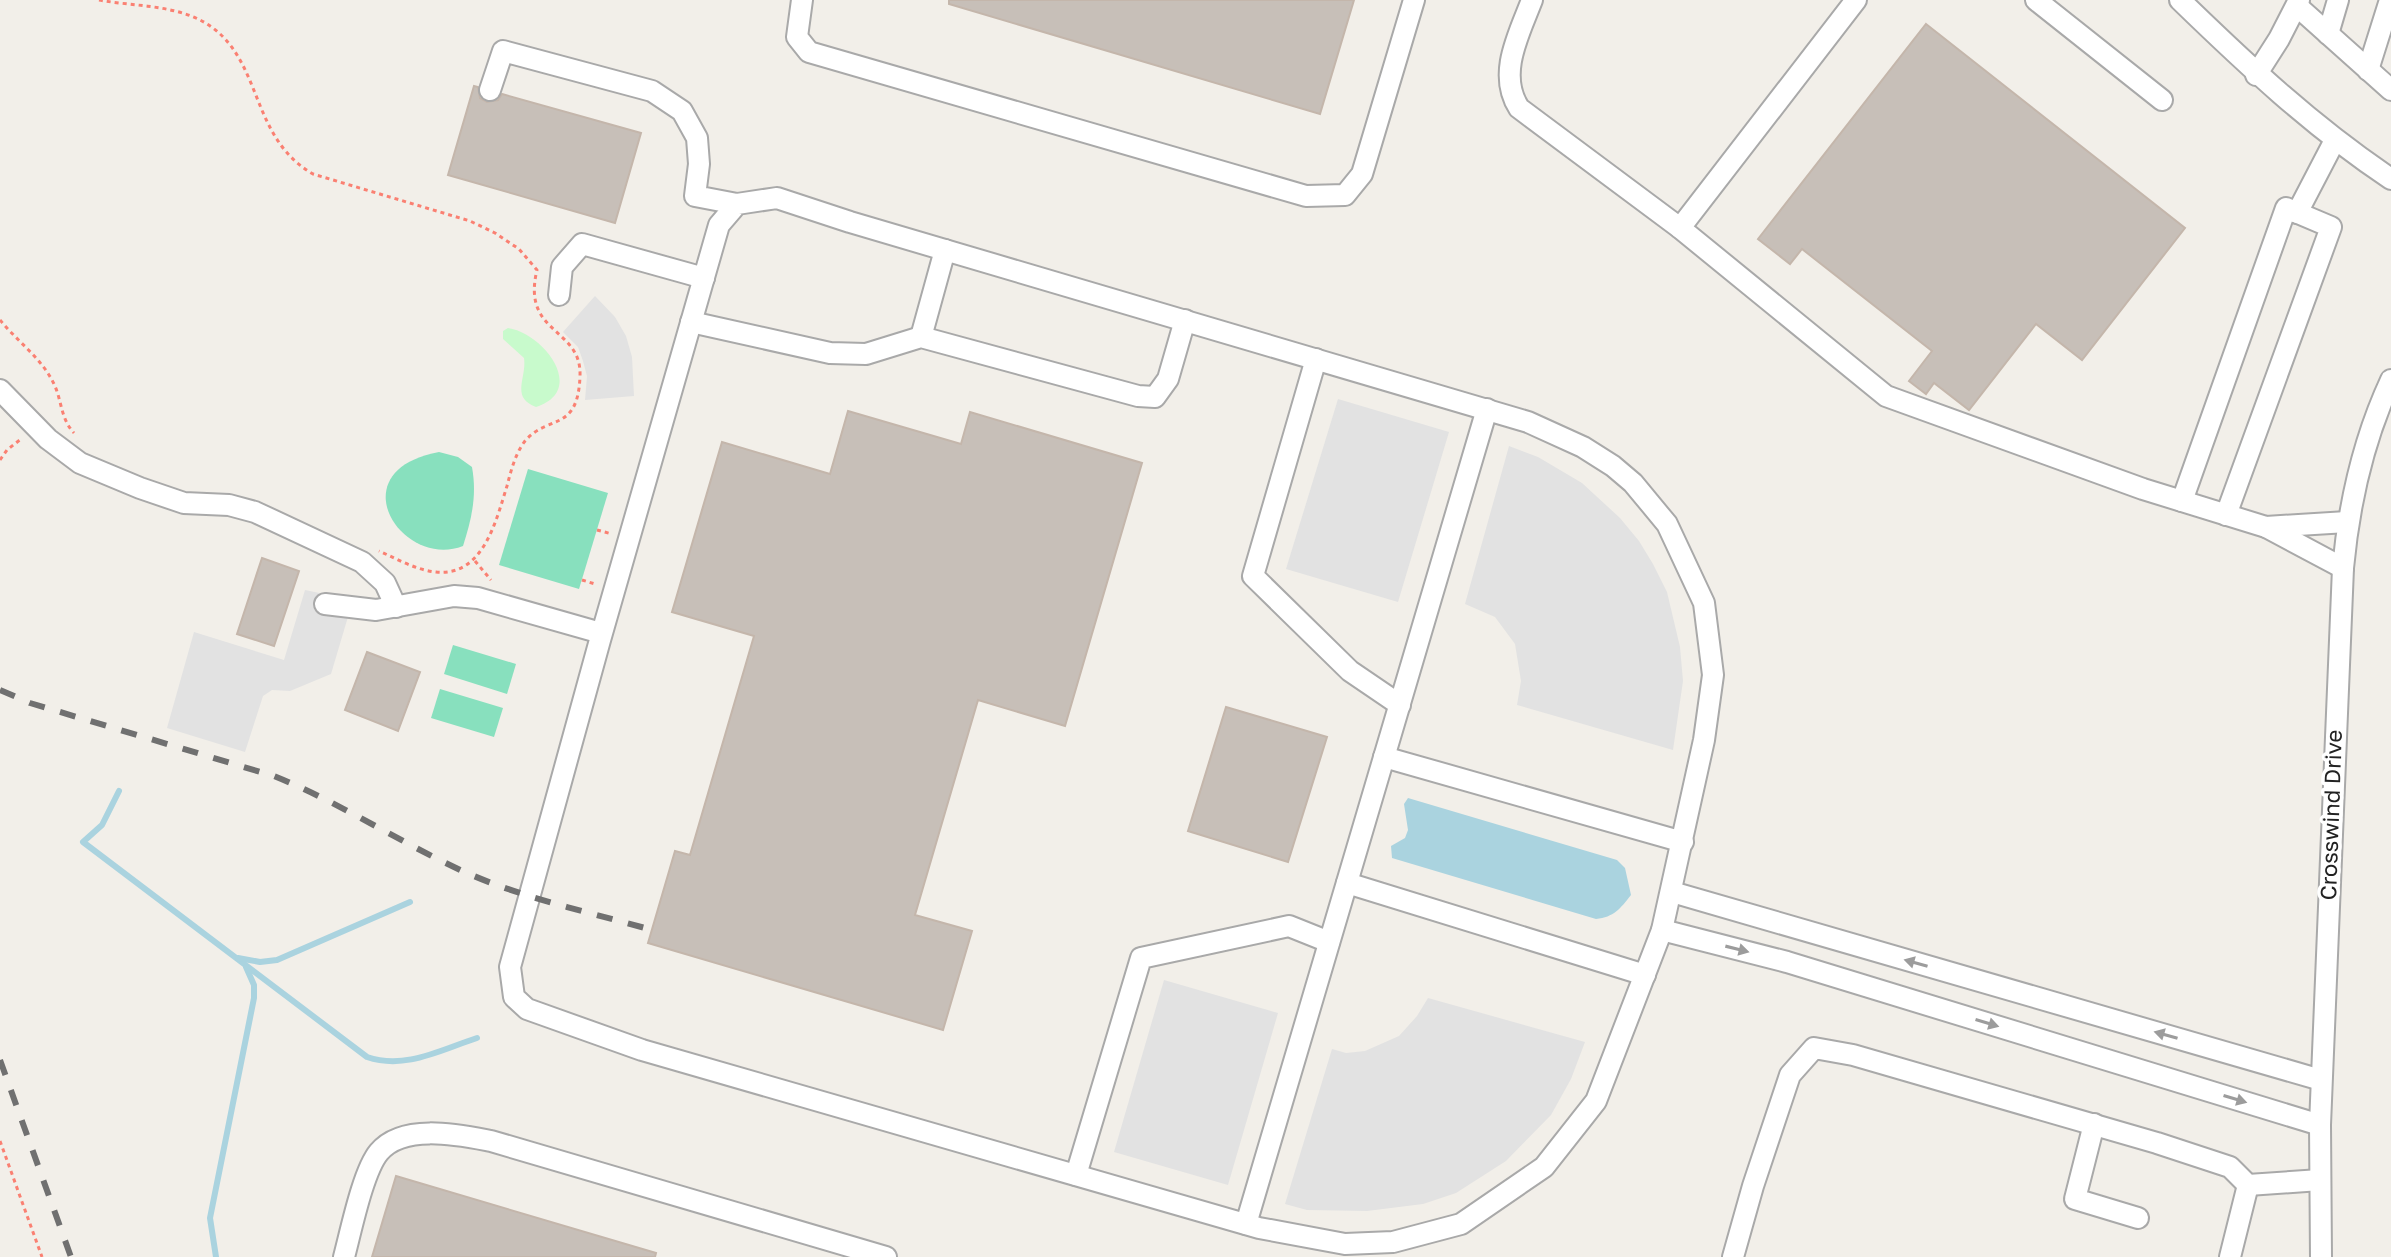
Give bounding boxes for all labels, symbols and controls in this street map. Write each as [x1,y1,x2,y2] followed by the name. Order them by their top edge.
[2314,729,2347,901] street label: Crosswind Drive
[1725,944,1750,956] one-way arrow
[1904,956,1929,968] one-way arrow
[1975,1017,1999,1030] one-way arrow
[2153,1028,2177,1041] one-way arrow
[2224,1093,2248,1106] one-way arrow

